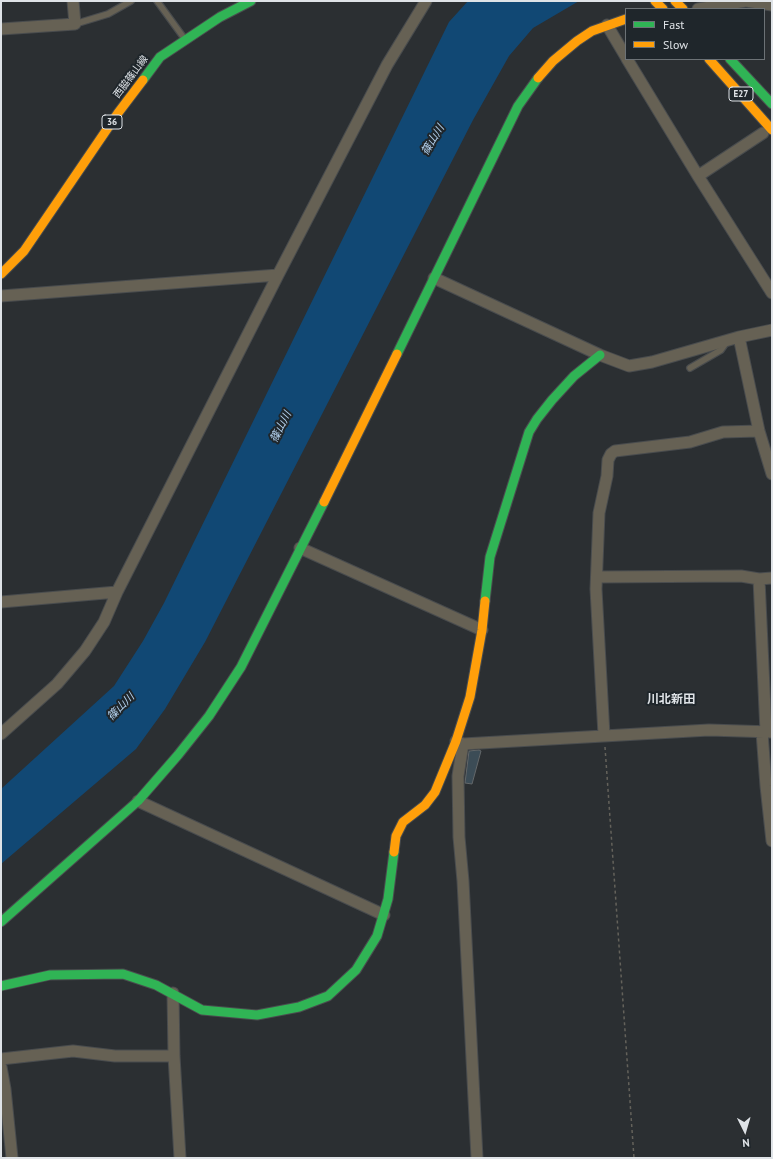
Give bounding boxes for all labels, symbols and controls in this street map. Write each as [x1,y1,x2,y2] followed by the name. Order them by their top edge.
[625,8,765,60] legend
[663,17,684,32] text: Fast
[663,37,688,52] text: Slow
[111,53,151,101] street label: 西脇篠山線
[729,87,753,101] road number: E27
[102,115,122,129] road number: 36
[419,123,447,157] water label: 篠山川
[268,409,294,445] water label: 篠山川
[105,691,137,723] water label: 篠山川
[647,693,695,707] district label: 川北新田
[725,1111,765,1151] north arrow
[742,1136,750,1150] text: N

